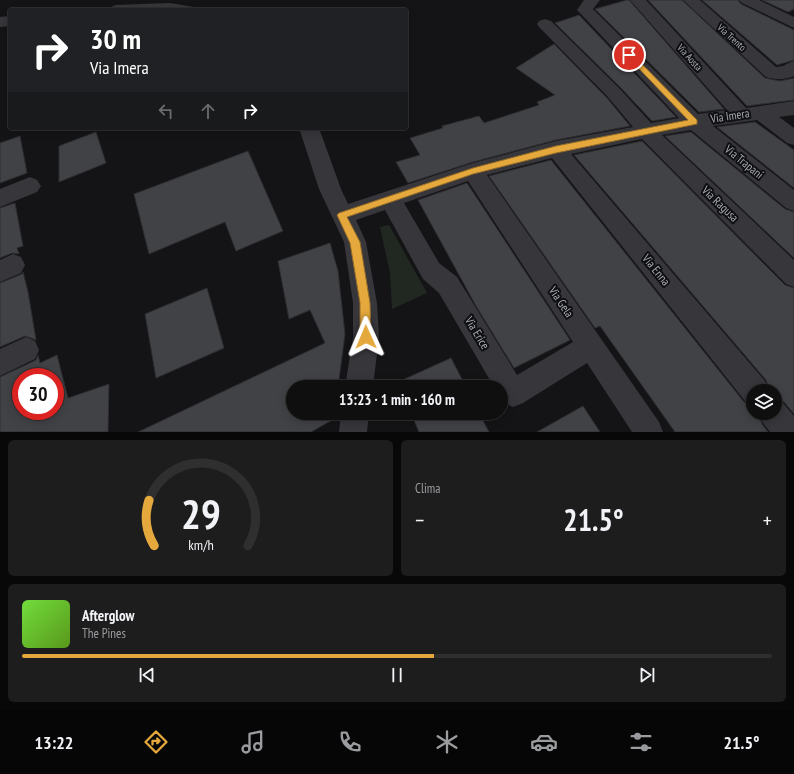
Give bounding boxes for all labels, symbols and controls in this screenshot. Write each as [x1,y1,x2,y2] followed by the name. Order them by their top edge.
[90,20,141,57] text: 30 m
[714,20,749,54] street label: Via Trento
[24,24,76,76] icon: right
[612,38,646,72] pin
[674,40,705,73] street label: Via Aosta
[618,44,640,66] icon: arrive
[90,56,149,79] text: Via Imera
[155,100,177,122] icon: left
[197,100,219,122] icon: ahead
[239,100,261,122] icon: right
[708,105,751,126] street label: Via Imera
[721,141,767,182] street label: Via Trapani
[698,182,742,225] street label: Via Ragusa
[639,250,674,289] street label: Via Enna
[545,283,577,320] street label: Via Gela
[461,313,493,352] street label: Via Erice
[345,316,387,358] position arrow
[12,368,64,420] speed limit sign: 30
[746,384,782,420] map controls
[746,384,782,420] button: layers
[339,390,455,409] text: 13:23 · 1 min · 160 m
[415,480,440,497] text: Clima
[181,487,220,540] text: 29
[563,500,624,539] text: 21.5°
[415,506,424,534] text: −
[763,506,772,534] text: +
[188,535,213,554] text: km/h
[82,606,134,625] text: Afterglow
[82,625,126,642] text: The Pines
[136,664,158,686] icon: previous
[386,664,408,686] icon: pause
[636,664,658,686] icon: next
[142,728,170,756] icon: directions
[239,728,267,756] icon: music
[336,728,364,756] icon: phone
[433,728,461,756] icon: climate
[530,728,558,756] icon: car
[627,728,655,756] icon: filters
[34,731,73,754] text: 13:22
[723,731,760,754] text: 21.5°

